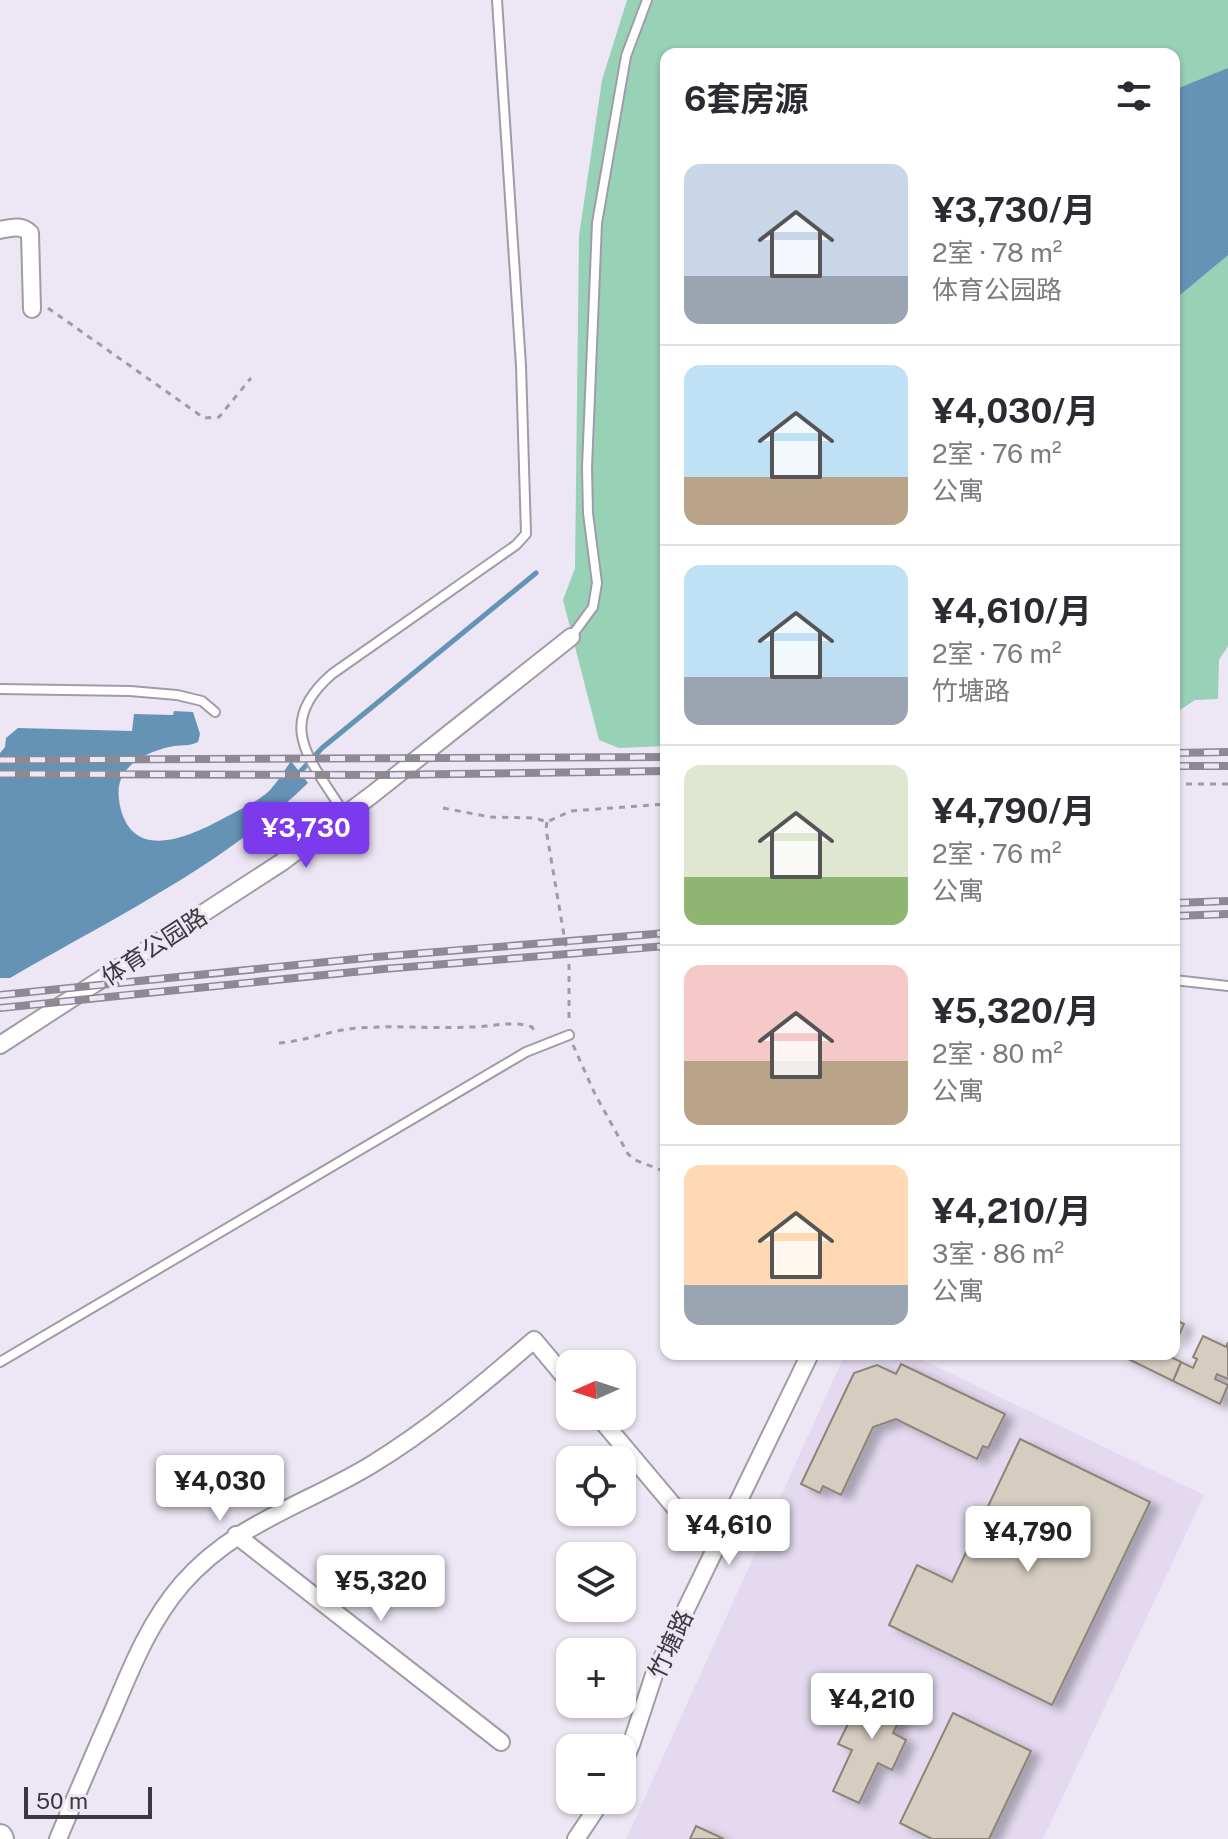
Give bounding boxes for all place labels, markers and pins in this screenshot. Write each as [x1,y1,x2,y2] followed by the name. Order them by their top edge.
[241,802,371,870] pin: ¥3,730
[155,1455,285,1523] pin: ¥4,030
[664,1499,794,1567] pin: ¥4,610
[963,1506,1093,1574] pin: ¥4,790
[316,1555,446,1623] pin: ¥5,320
[807,1673,937,1741] pin: ¥4,210

